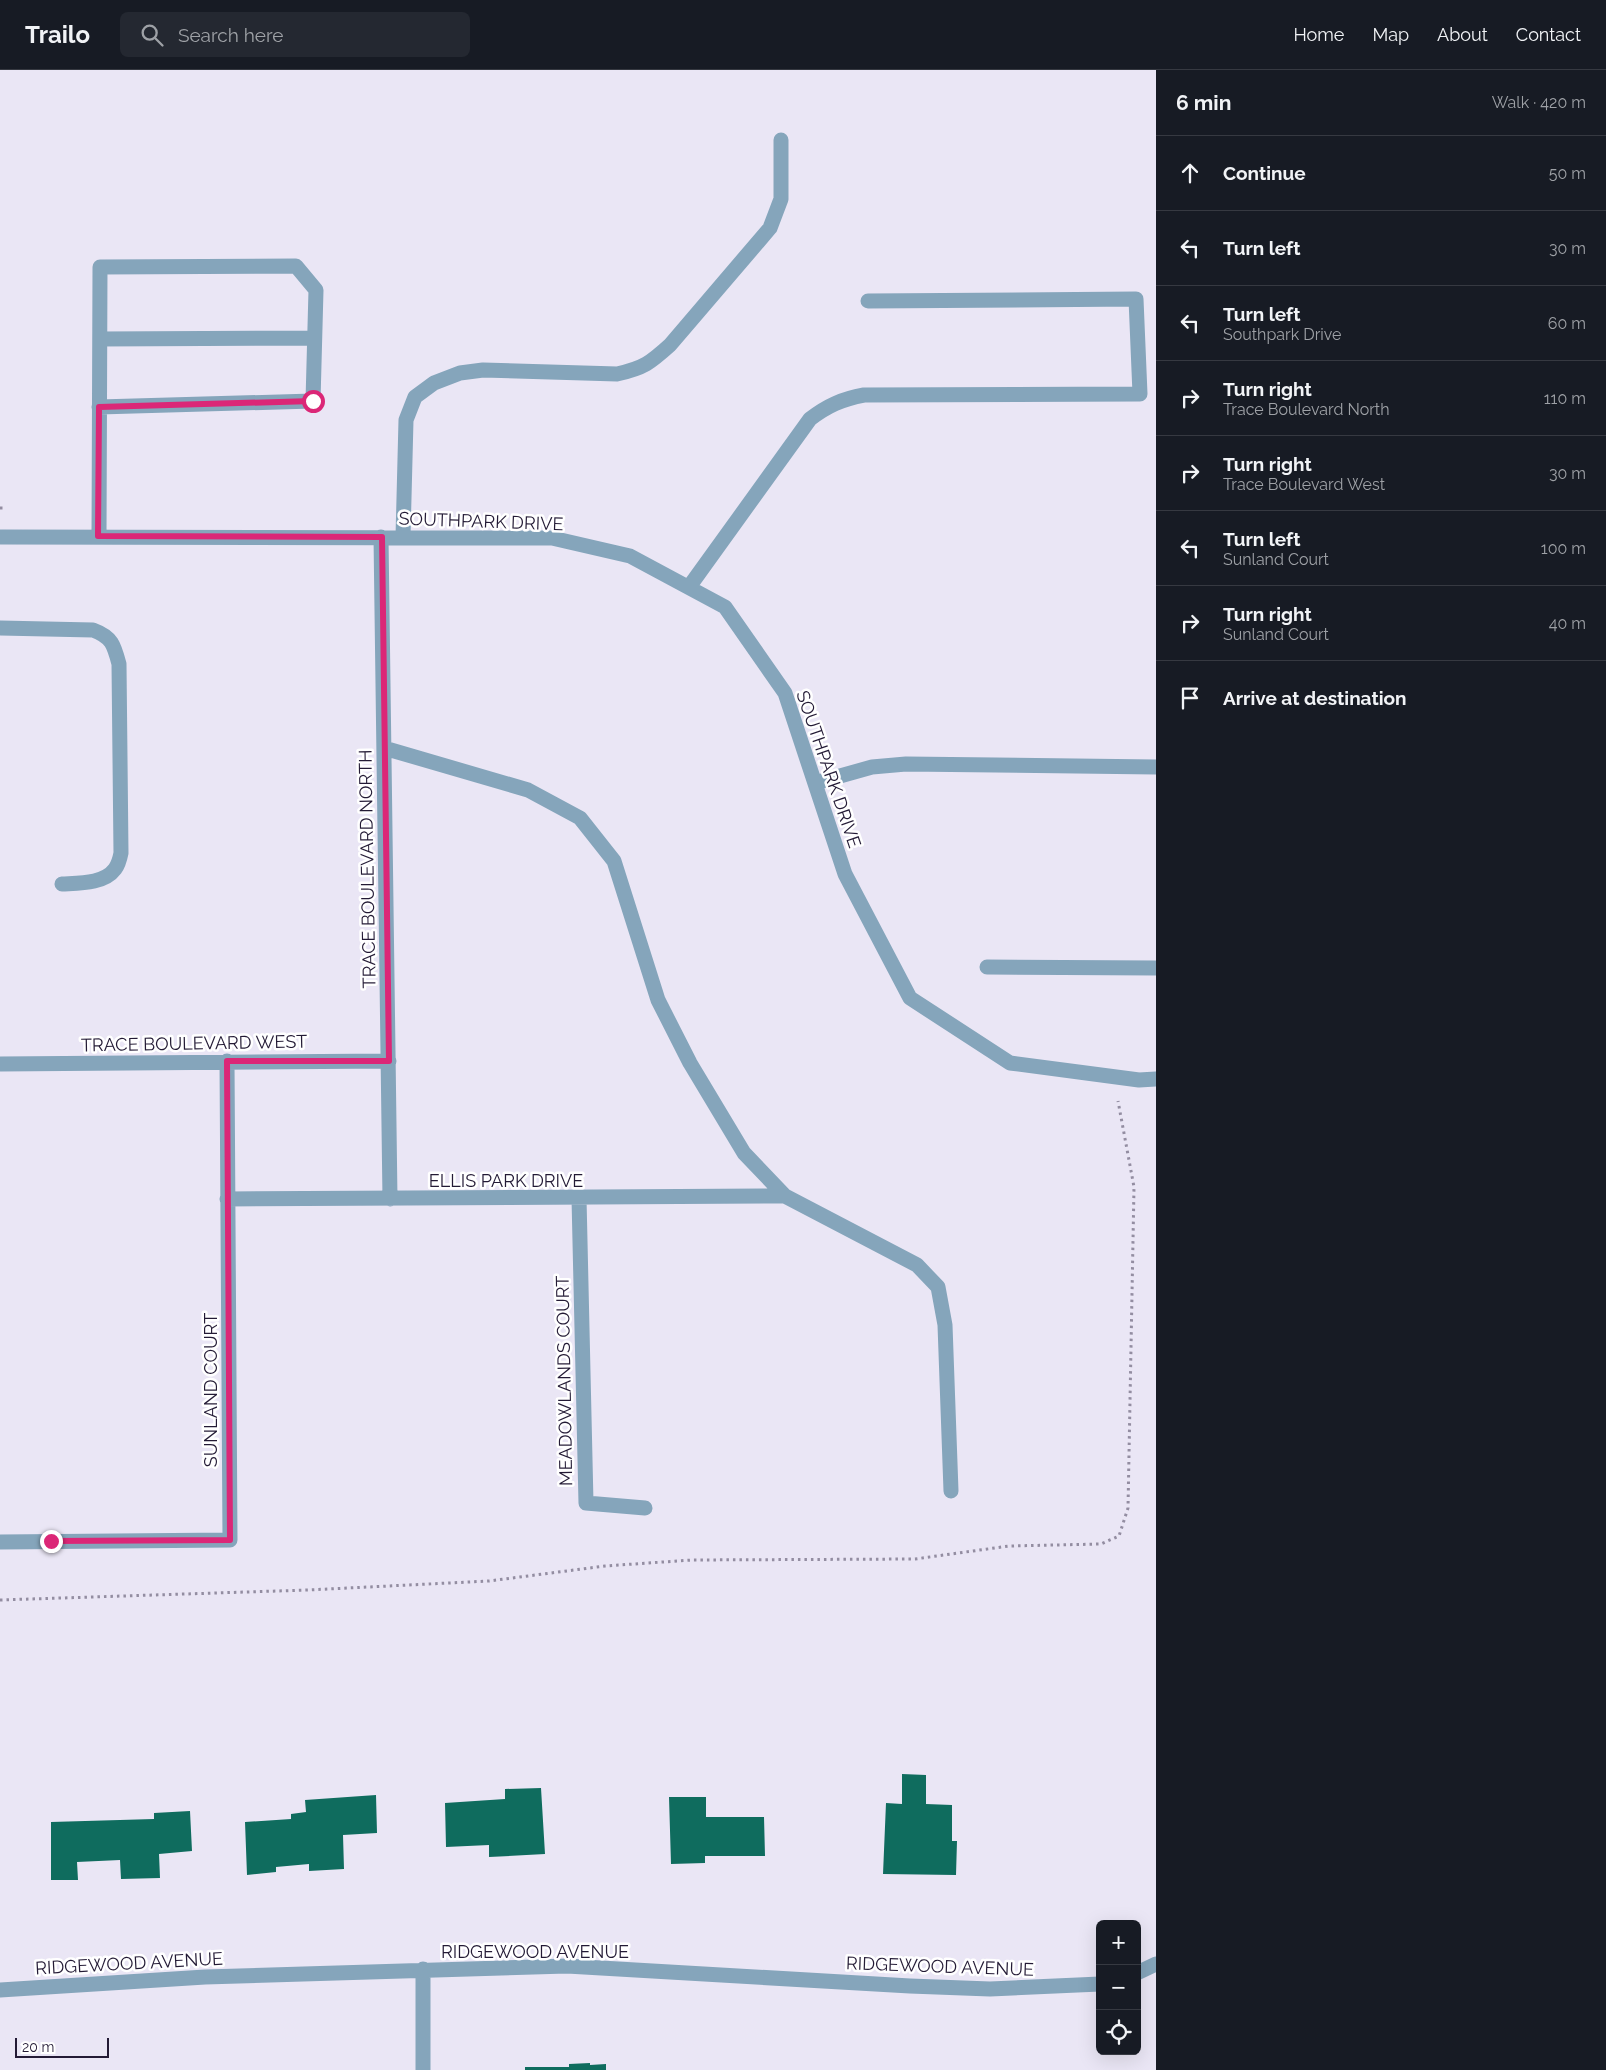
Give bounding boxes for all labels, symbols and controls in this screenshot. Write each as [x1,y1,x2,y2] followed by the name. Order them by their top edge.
[120,12,470,57] search box
[25,20,90,49] text: Trailo
[138,21,166,49] icon: search
[178,24,283,46] text: Search here
[1293,24,1344,45] text: Home
[1372,24,1409,45] text: Map
[1437,24,1488,45] text: About
[1516,24,1581,45] text: Contact
[1176,90,1231,115] text: 6 min
[1492,93,1586,112] text: Walk · 420 m
[1176,159,1204,187] icon: ahead
[1223,162,1306,184] text: Continue
[1549,164,1586,183] text: 50 m
[1176,234,1204,262] icon: left
[1223,237,1300,259] text: Turn left
[1549,239,1586,258] text: 30 m
[1223,303,1300,325] text: Turn left
[1176,309,1204,337] icon: left
[1548,314,1586,333] text: 60 m
[1223,325,1341,344] text: Southpark Drive
[1223,378,1312,400] text: Turn right
[1176,384,1204,412] icon: right
[1544,389,1586,408] text: 110 m
[302,390,325,413] route start
[1223,400,1390,419] text: Trace Boulevard North
[1223,453,1312,475] text: Turn right
[1176,459,1204,487] icon: right
[1549,464,1586,483] text: 30 m
[1223,475,1385,494] text: Trace Boulevard West
[398,508,564,534] street label: SOUTHPARK DRIVE
[1223,528,1300,550] text: Turn left
[1176,534,1204,562] icon: left
[1541,539,1586,558] text: 100 m
[1223,550,1329,569] text: Sunland Court
[1223,603,1312,625] text: Turn right
[1176,609,1204,637] icon: right
[1549,614,1586,633] text: 40 m
[1223,625,1329,644] text: Sunland Court
[1176,684,1204,712] icon: arrive
[1223,687,1407,709] text: Arrive at destination
[792,688,866,850] street label: SOUTHPARK DRIVE
[354,749,380,989] street label: TRACE BOULEVARD NORTH
[81,1031,307,1055] street label: TRACE BOULEVARD WEST
[429,1170,583,1191] street label: ELLIS PARK DRIVE
[552,1276,576,1486] street label: MEADOWLANDS COURT
[200,1313,221,1467] street label: SUNLAND COURT
[40,1530,63,1553] route end
[1096,1920,1141,2055] map controls
[1096,1920,1141,1965] button: +
[441,1941,629,1962] street label: RIDGEWOOD AVENUE
[35,1948,223,1978] street label: RIDGEWOOD AVENUE
[846,1952,1034,1980] street label: RIDGEWOOD AVENUE
[1096,1965,1141,2010] button: −
[1096,2010,1141,2055] button: locate
[15,2035,109,2058] scale bar
[22,2039,54,2055] text: 20 m

